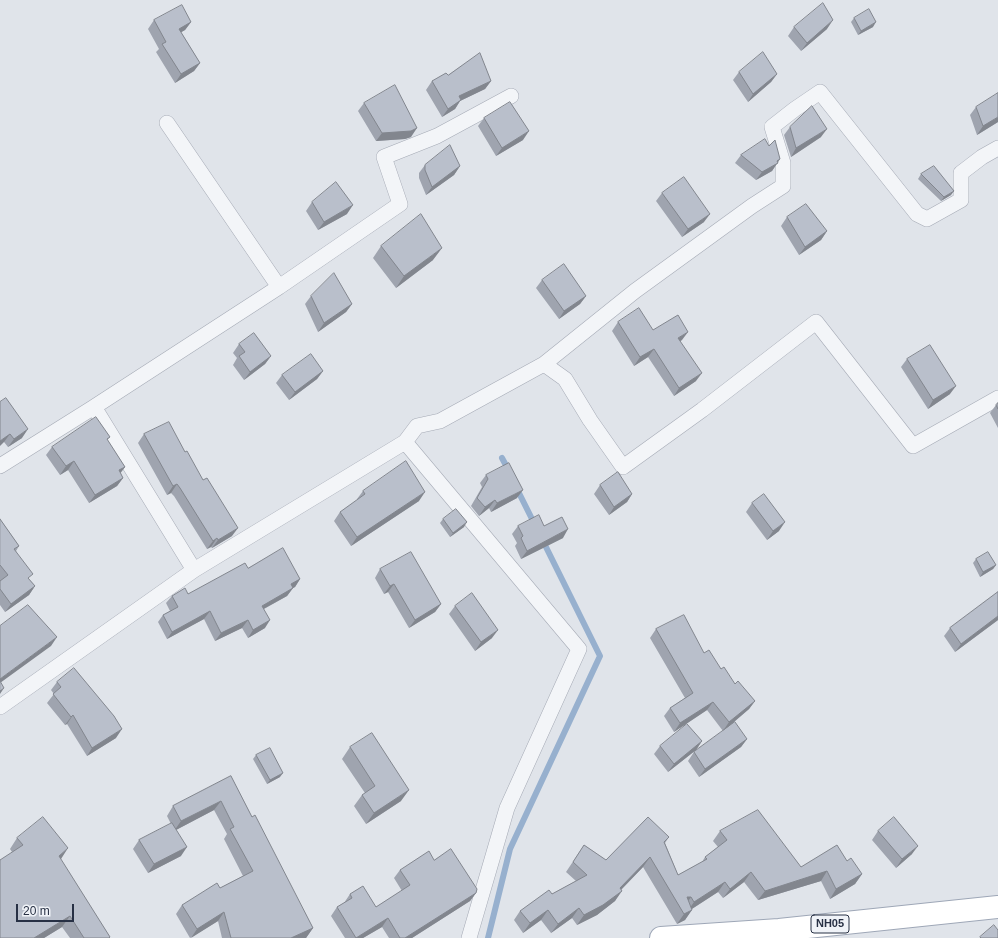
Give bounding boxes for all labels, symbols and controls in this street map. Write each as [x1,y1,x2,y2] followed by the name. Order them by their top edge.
[18,896,76,922] scale bar
[23,904,50,918] text: 20 m
[811,915,849,933] road number: NH05

